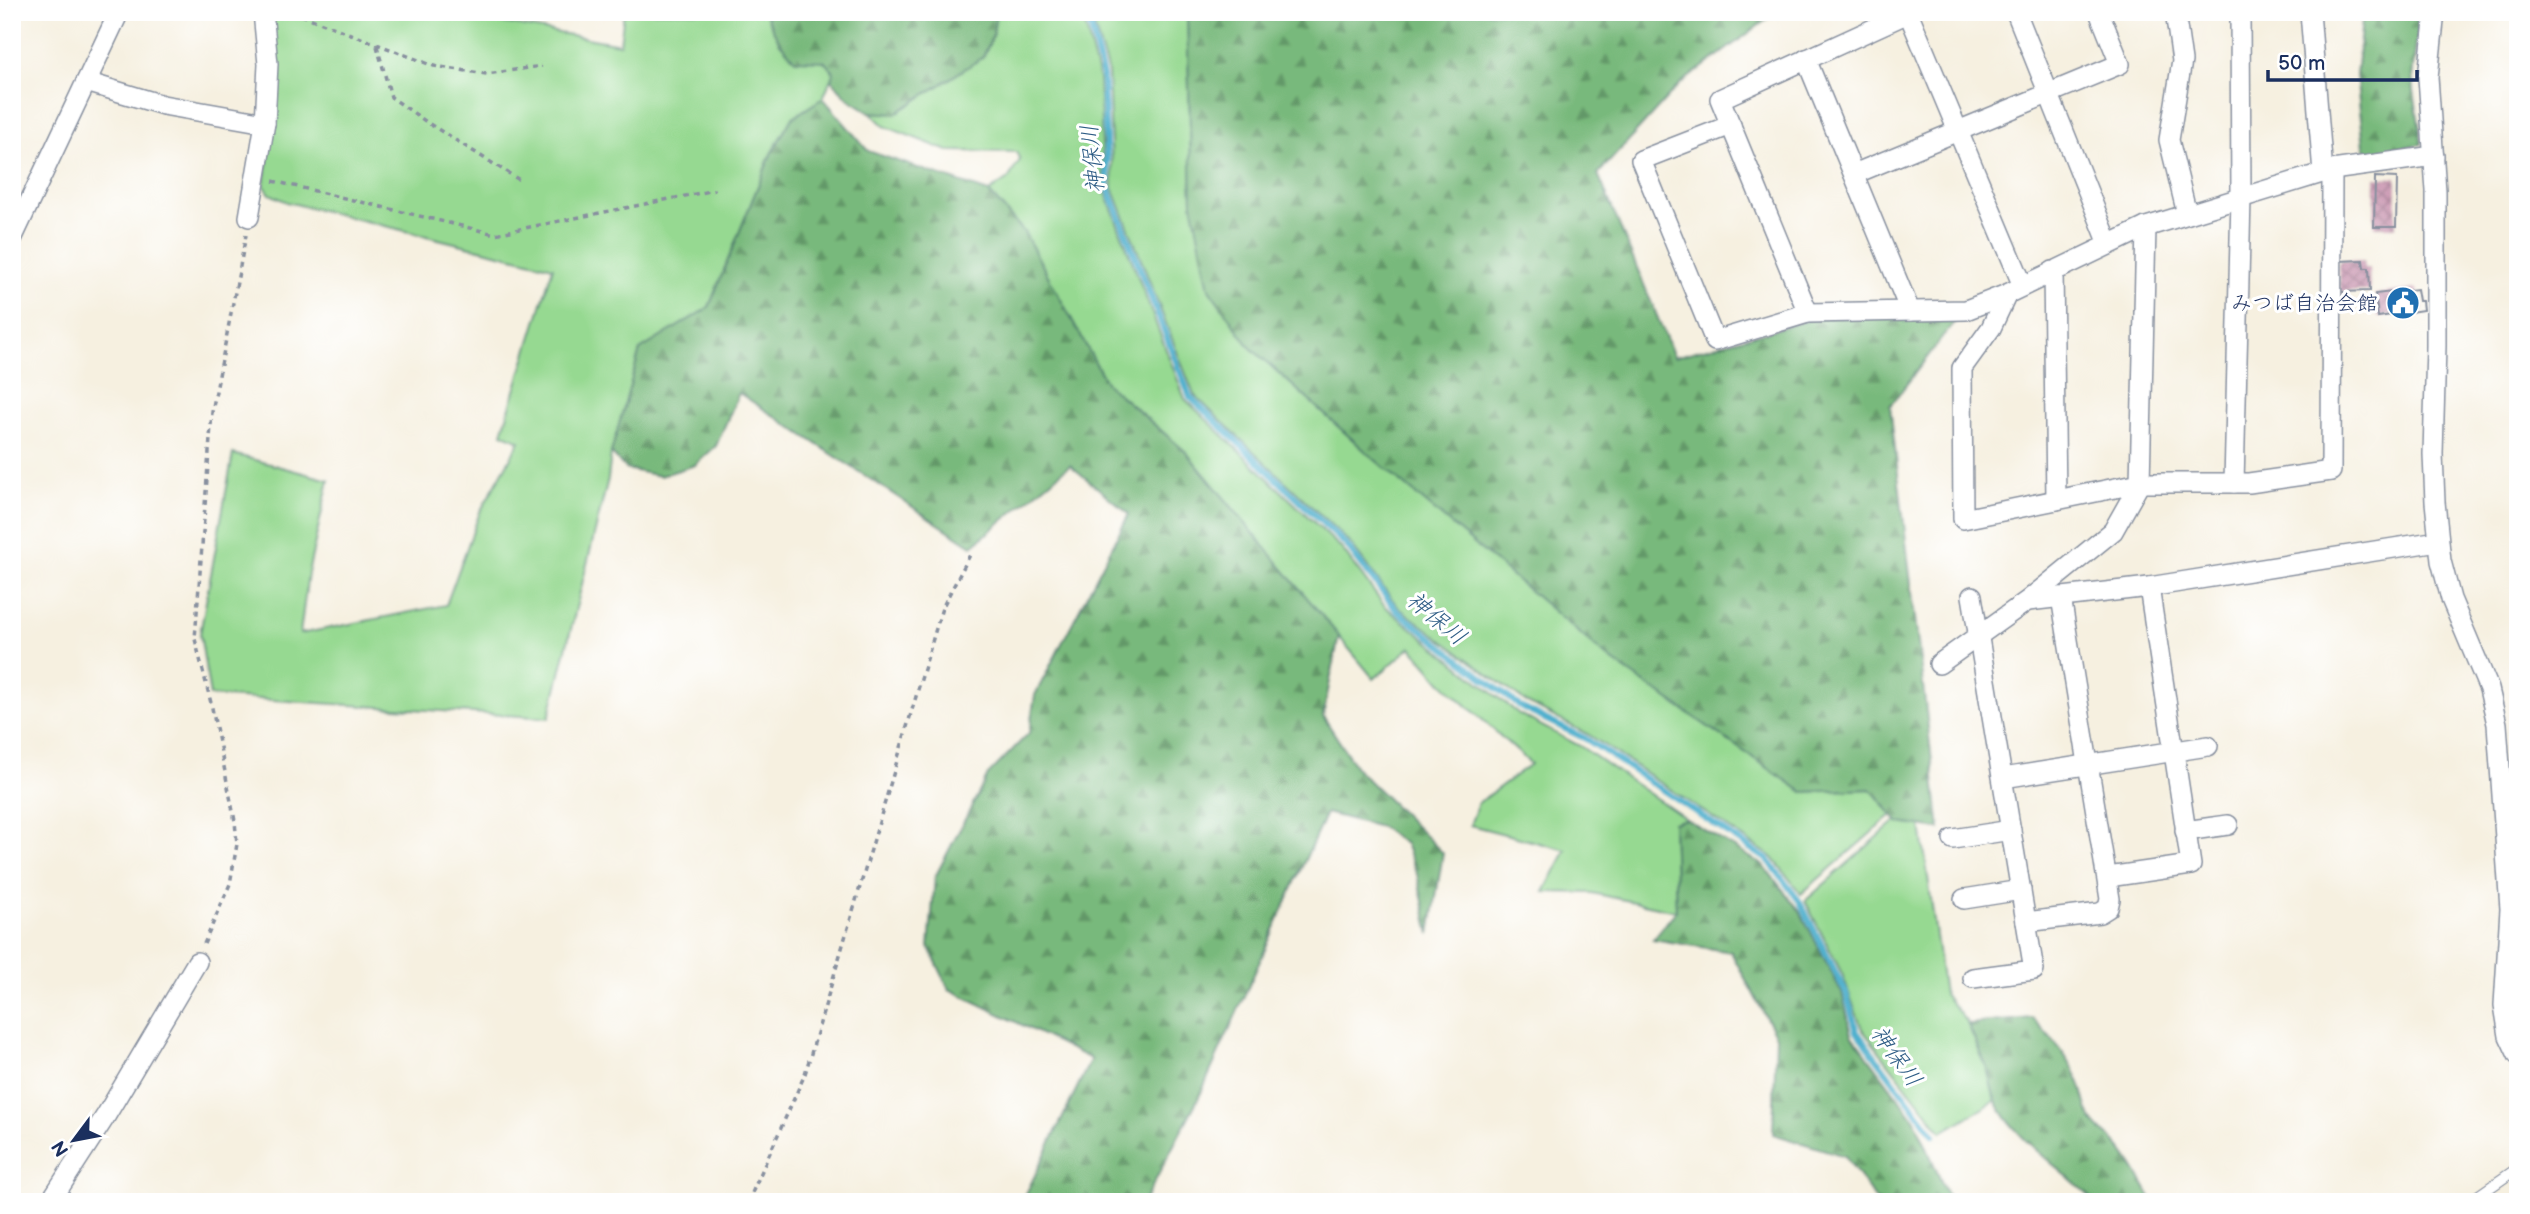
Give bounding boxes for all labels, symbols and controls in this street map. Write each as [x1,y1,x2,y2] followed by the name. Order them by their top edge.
[2268,38,2416,82] scale bar
[2278,51,2325,76] text: 50 m
[1075,123,1111,195] water label: 神保川
[2384,284,2422,322] public building icon: みつば自治会館
[2231,291,2378,316] place label: みつば自治会館
[1401,586,1472,652] water label: 神保川
[1865,1020,1928,1093] water label: 神保川
[38,1106,108,1176] north arrow
[47,1136,74,1160] text: N

